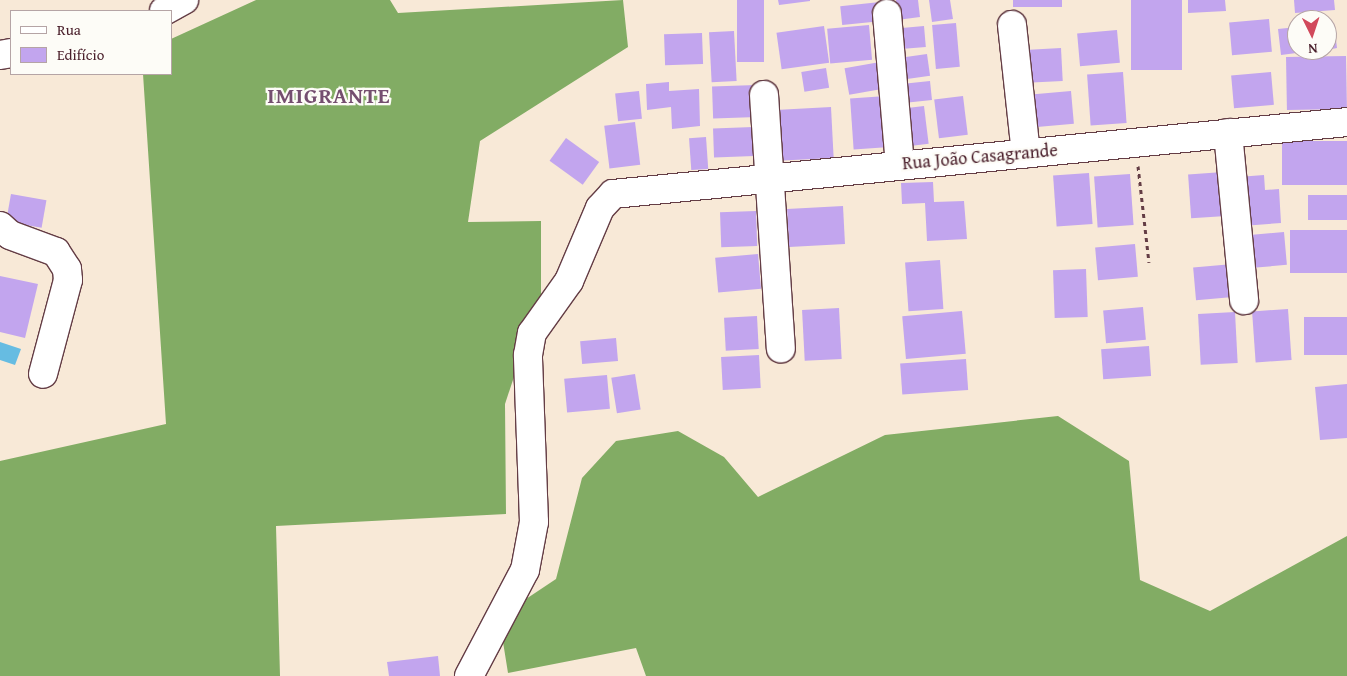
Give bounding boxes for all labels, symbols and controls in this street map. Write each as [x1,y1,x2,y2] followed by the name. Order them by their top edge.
[10,10,172,75] legend
[1287,10,1337,60] north arrow
[57,19,81,40] text: Rua
[1308,39,1318,59] text: N
[57,44,104,65] text: Edifício
[266,83,392,109] district label: IMIGRANTE
[901,139,1059,175] street label: Rua João Casagrande

